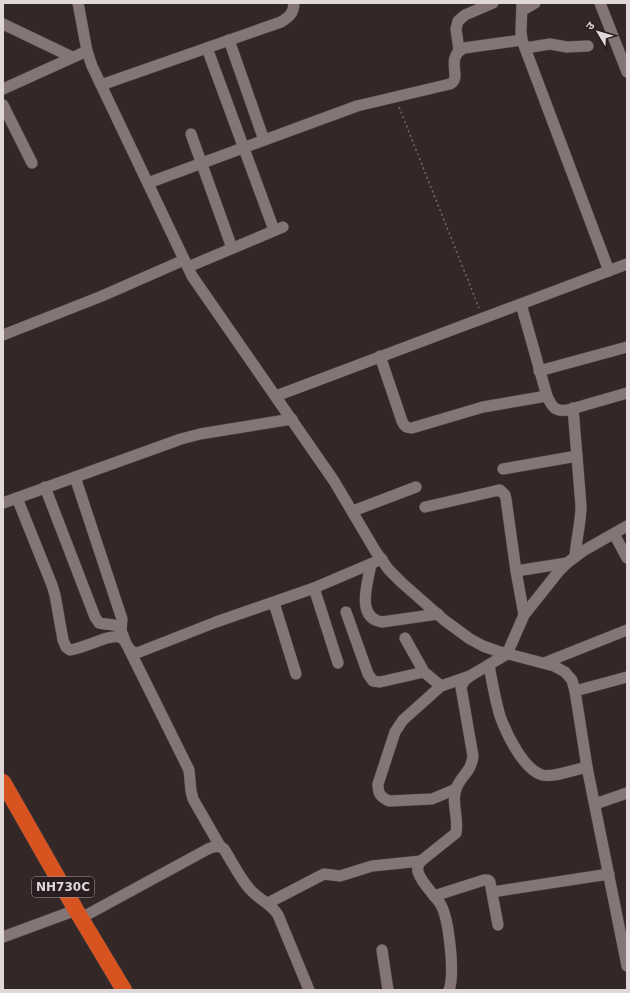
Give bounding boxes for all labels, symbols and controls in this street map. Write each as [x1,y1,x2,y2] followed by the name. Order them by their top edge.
[578,12,618,52] north arrow
[583,19,598,33] text: उ
[32,877,94,897] road number: NH730C

